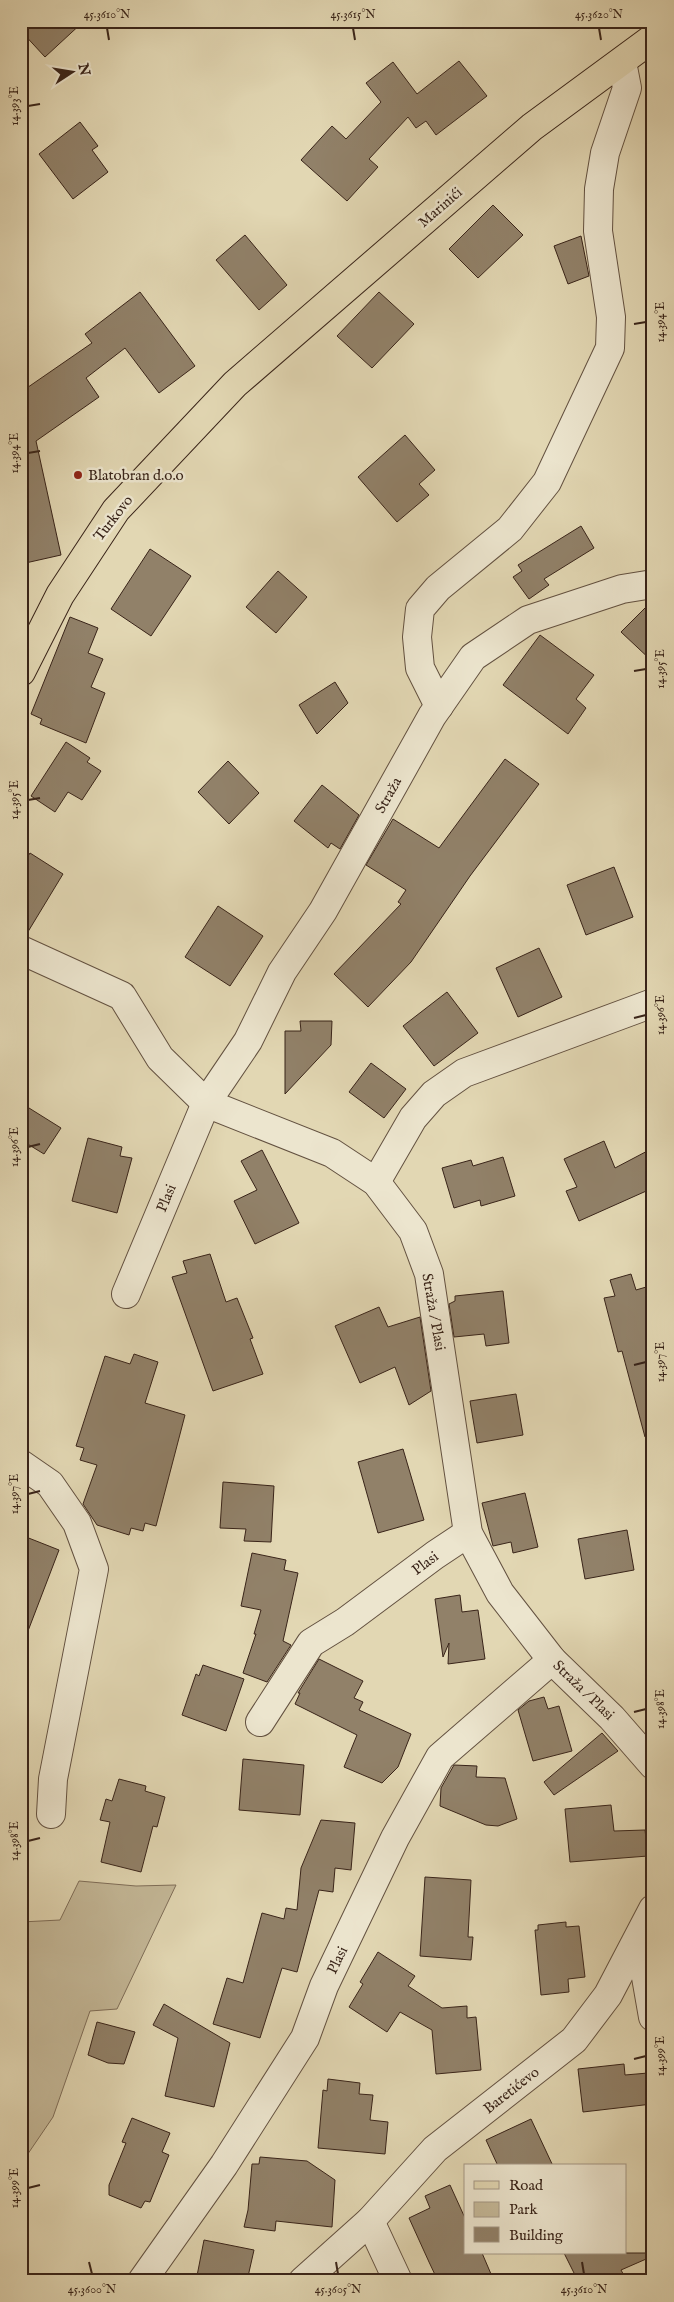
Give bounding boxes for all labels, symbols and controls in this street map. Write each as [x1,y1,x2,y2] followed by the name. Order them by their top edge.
[84,7,131,22] text: 45.3610°N
[330,7,376,22] text: 45.3615°N
[575,7,624,22] text: 45.3620°N
[48,48,98,98] north arrow
[73,61,94,77] text: N
[7,86,22,126] text: 14.393°E
[414,183,466,232] street label: Marinići
[653,302,668,342] text: 14.394°E
[7,433,22,473] text: 14.394°E
[88,466,184,485] place label: Blatobran d.o.o
[72,469,84,481] marker: Blatobran d.o.o
[90,491,137,545] street label: Turkovo
[653,649,668,689] text: 14.395°E
[371,773,406,817] street label: Straža
[7,780,22,820] text: 14.395°E
[653,995,668,1035] text: 14.396°E
[7,1127,22,1167] text: 14.396°E
[152,1181,181,1215] street label: Plasi
[417,1272,450,1352] street label: Straža / Plasi
[653,1342,668,1382] text: 14.397°E
[7,1474,22,1514] text: 14.397°E
[408,1547,442,1580] street label: Plasi
[549,1656,618,1724] street label: Straža / Plasi
[653,1689,668,1729] text: 14.398°E
[7,1821,22,1861] text: 14.398°E
[323,1943,352,1977] street label: Plasi
[653,2036,668,2076] text: 14.399°E
[480,2063,543,2118] street label: Baretićevo
[464,2164,626,2254] legend
[7,2168,22,2208] text: 14.399°E
[509,2176,544,2195] text: Road
[509,2200,539,2219] text: Park
[509,2226,564,2245] text: Building
[68,2282,117,2297] text: 45.3600°N
[315,2282,362,2297] text: 45.3605°N
[561,2282,608,2297] text: 45.3610°N

